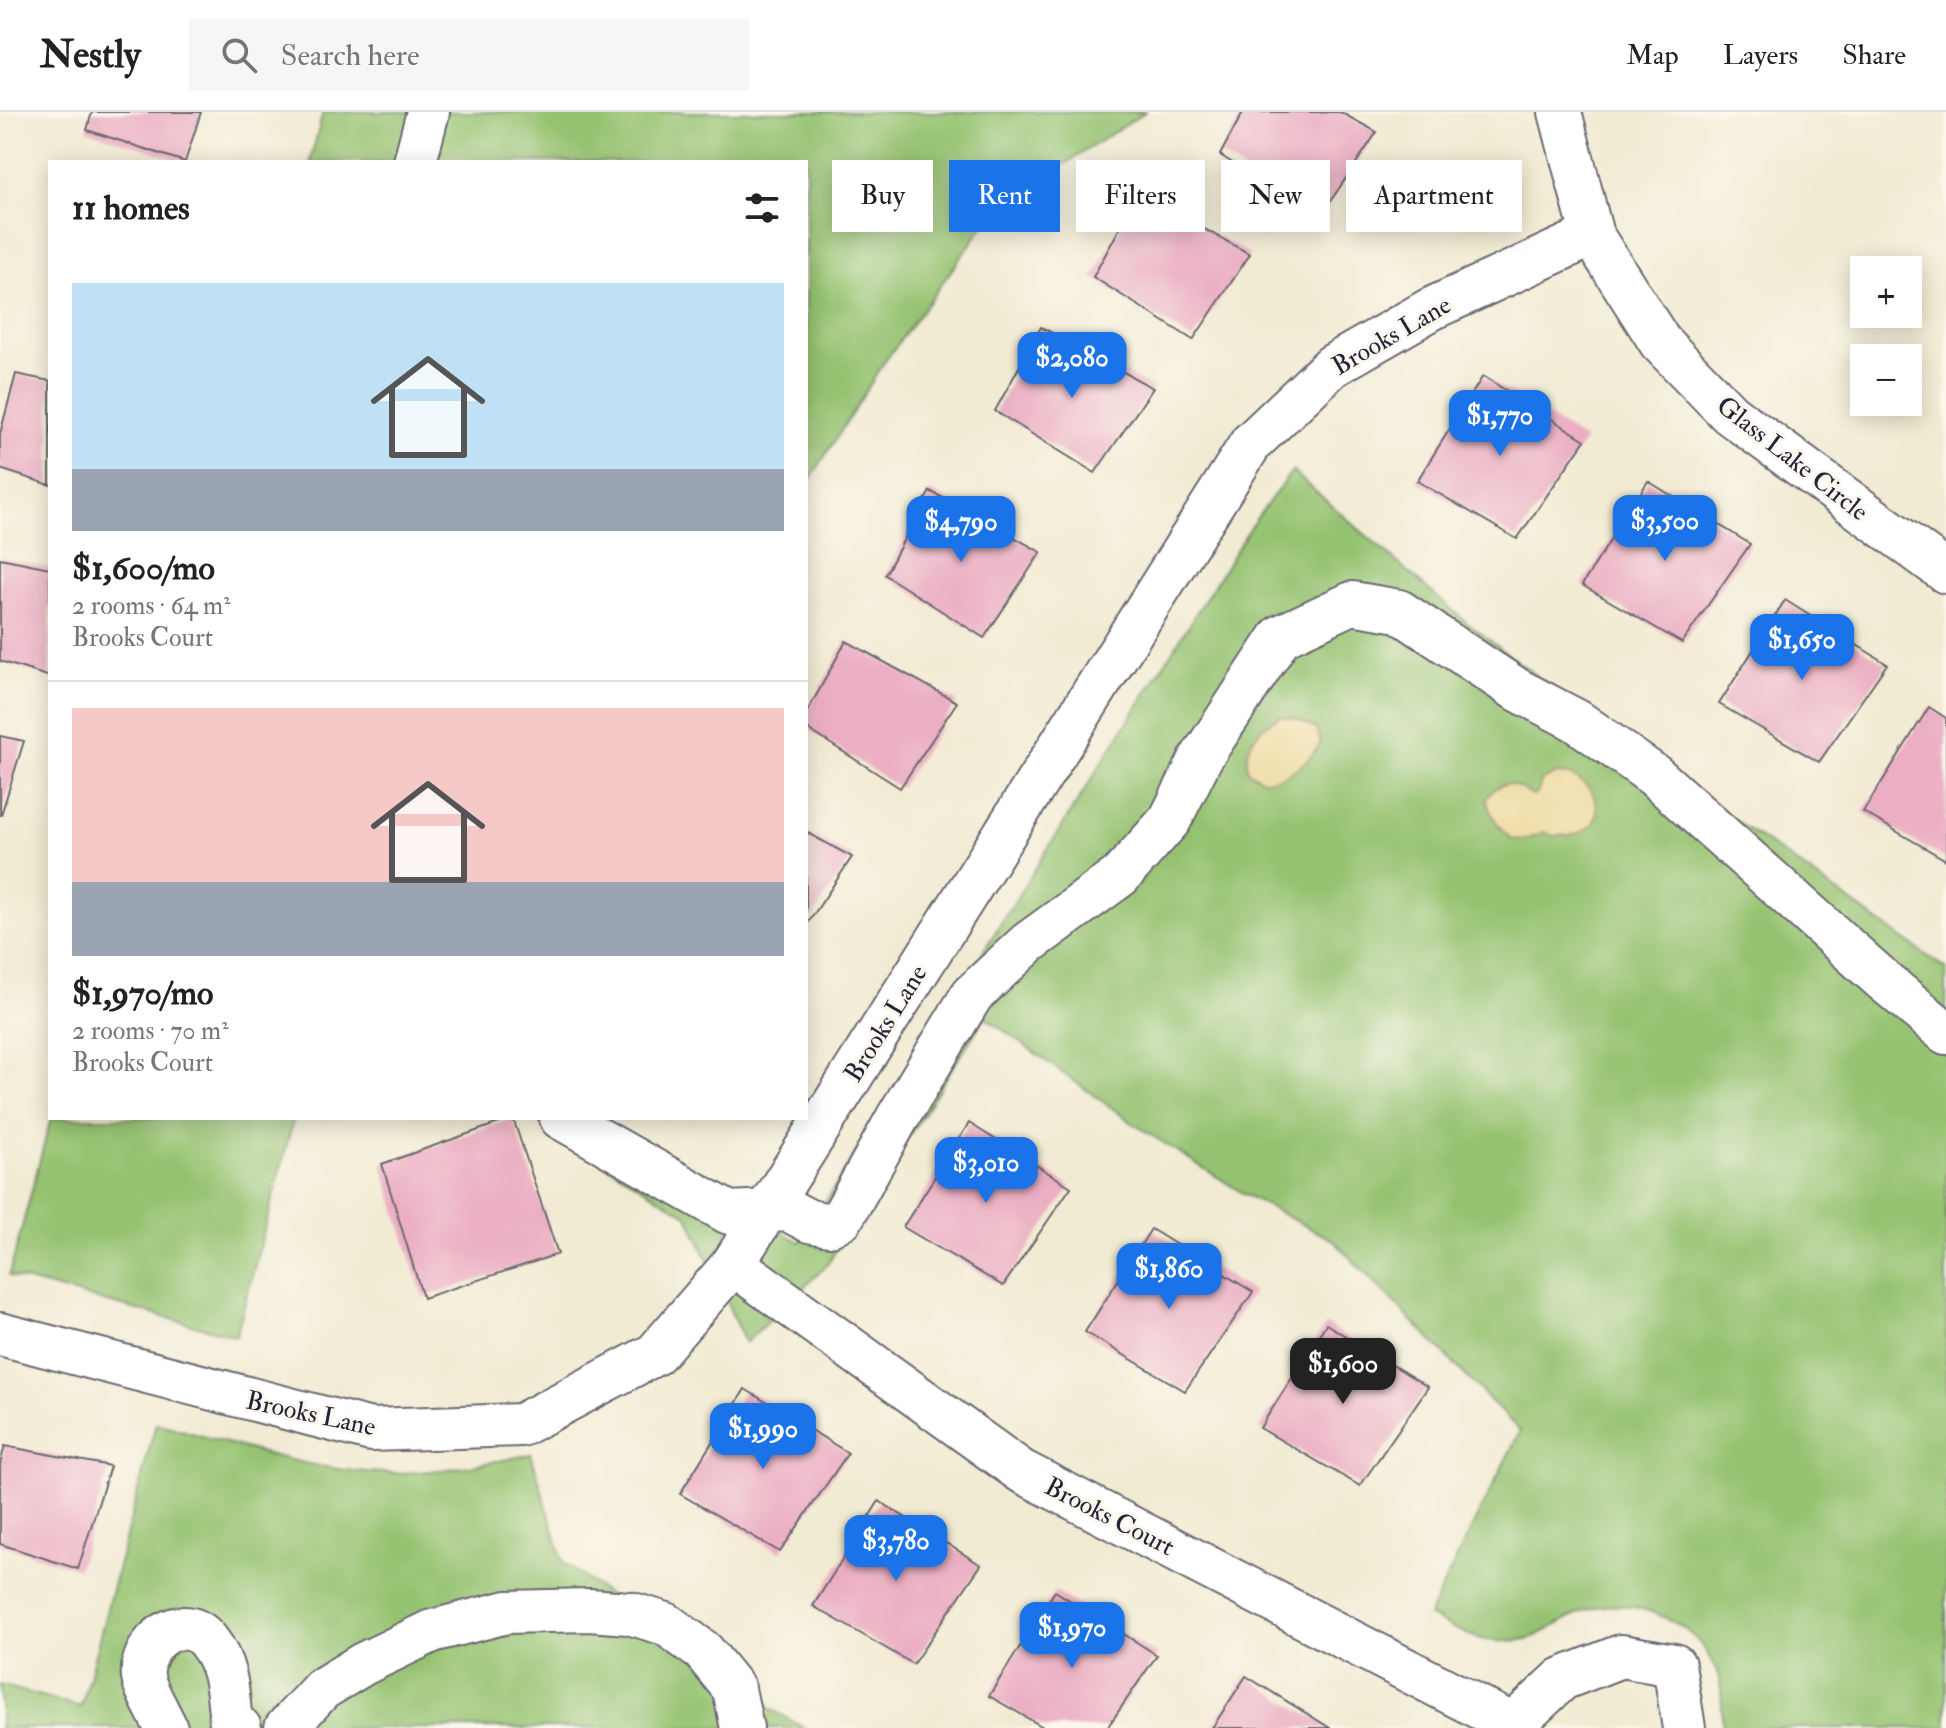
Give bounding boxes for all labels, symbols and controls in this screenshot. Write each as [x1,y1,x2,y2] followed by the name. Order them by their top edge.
[189,19,749,91] search box
[40,31,141,79] text: Nestly
[217,33,261,77] icon: search
[281,37,419,74] text: Search here
[1626,38,1679,73] text: Map
[1723,38,1798,73] text: Layers
[1842,38,1906,73] text: Share
[832,160,933,232] chip: Buy
[949,160,1060,232] chip: Rent
[1076,160,1205,232] chip: Filters
[1221,160,1330,232] chip: New
[1346,160,1522,232] chip: Apartment
[740,186,784,230] icon: filters
[72,187,190,230] text: 11 homes
[1850,256,1922,416] map controls
[1850,256,1922,328] button: +
[1326,289,1457,383] street label: Brooks Lane
[1007,332,1137,400] pin: $2,080
[356,335,500,479] icon: home
[1036,342,1108,374] text: $2,080
[1850,344,1922,416] button: −
[1435,390,1565,458] pin: $1,770
[1710,390,1875,528] street label: Glass Lake Circle
[1467,400,1533,432] text: $1,770
[1600,495,1730,563] pin: $3,500
[896,496,1026,564] pin: $4,790
[1631,505,1699,537] text: $3,500
[924,506,998,538] text: $4,790
[72,547,215,590] text: $1,600/mo
[72,590,231,622] text: 2 rooms · 64 m²
[1737,614,1867,682] pin: $1,650
[72,622,213,654] text: Brooks Court
[1768,624,1836,656] text: $1,650
[356,760,500,904] icon: home
[837,959,934,1088] street label: Brooks Lane
[72,972,213,1015] text: $1,970/mo
[72,1015,229,1047] text: 2 rooms · 70 m²
[72,1047,213,1079] text: Brooks Court
[921,1137,1051,1205] pin: $3,010
[953,1147,1019,1179] text: $3,010
[1104,1243,1234,1311] pin: $1,860
[1135,1253,1203,1285] text: $1,860
[1278,1338,1408,1406] pin: $1,600
[1308,1348,1378,1380] text: $1,600
[243,1385,379,1443] street label: Brooks Lane
[698,1403,828,1471] pin: $1,990
[728,1413,798,1445] text: $1,990
[1039,1471,1180,1563] street label: Brooks Court
[831,1515,961,1583] pin: $3,780
[862,1525,930,1557] text: $3,780
[1007,1602,1137,1670] pin: $1,970
[1038,1612,1106,1644] text: $1,970

